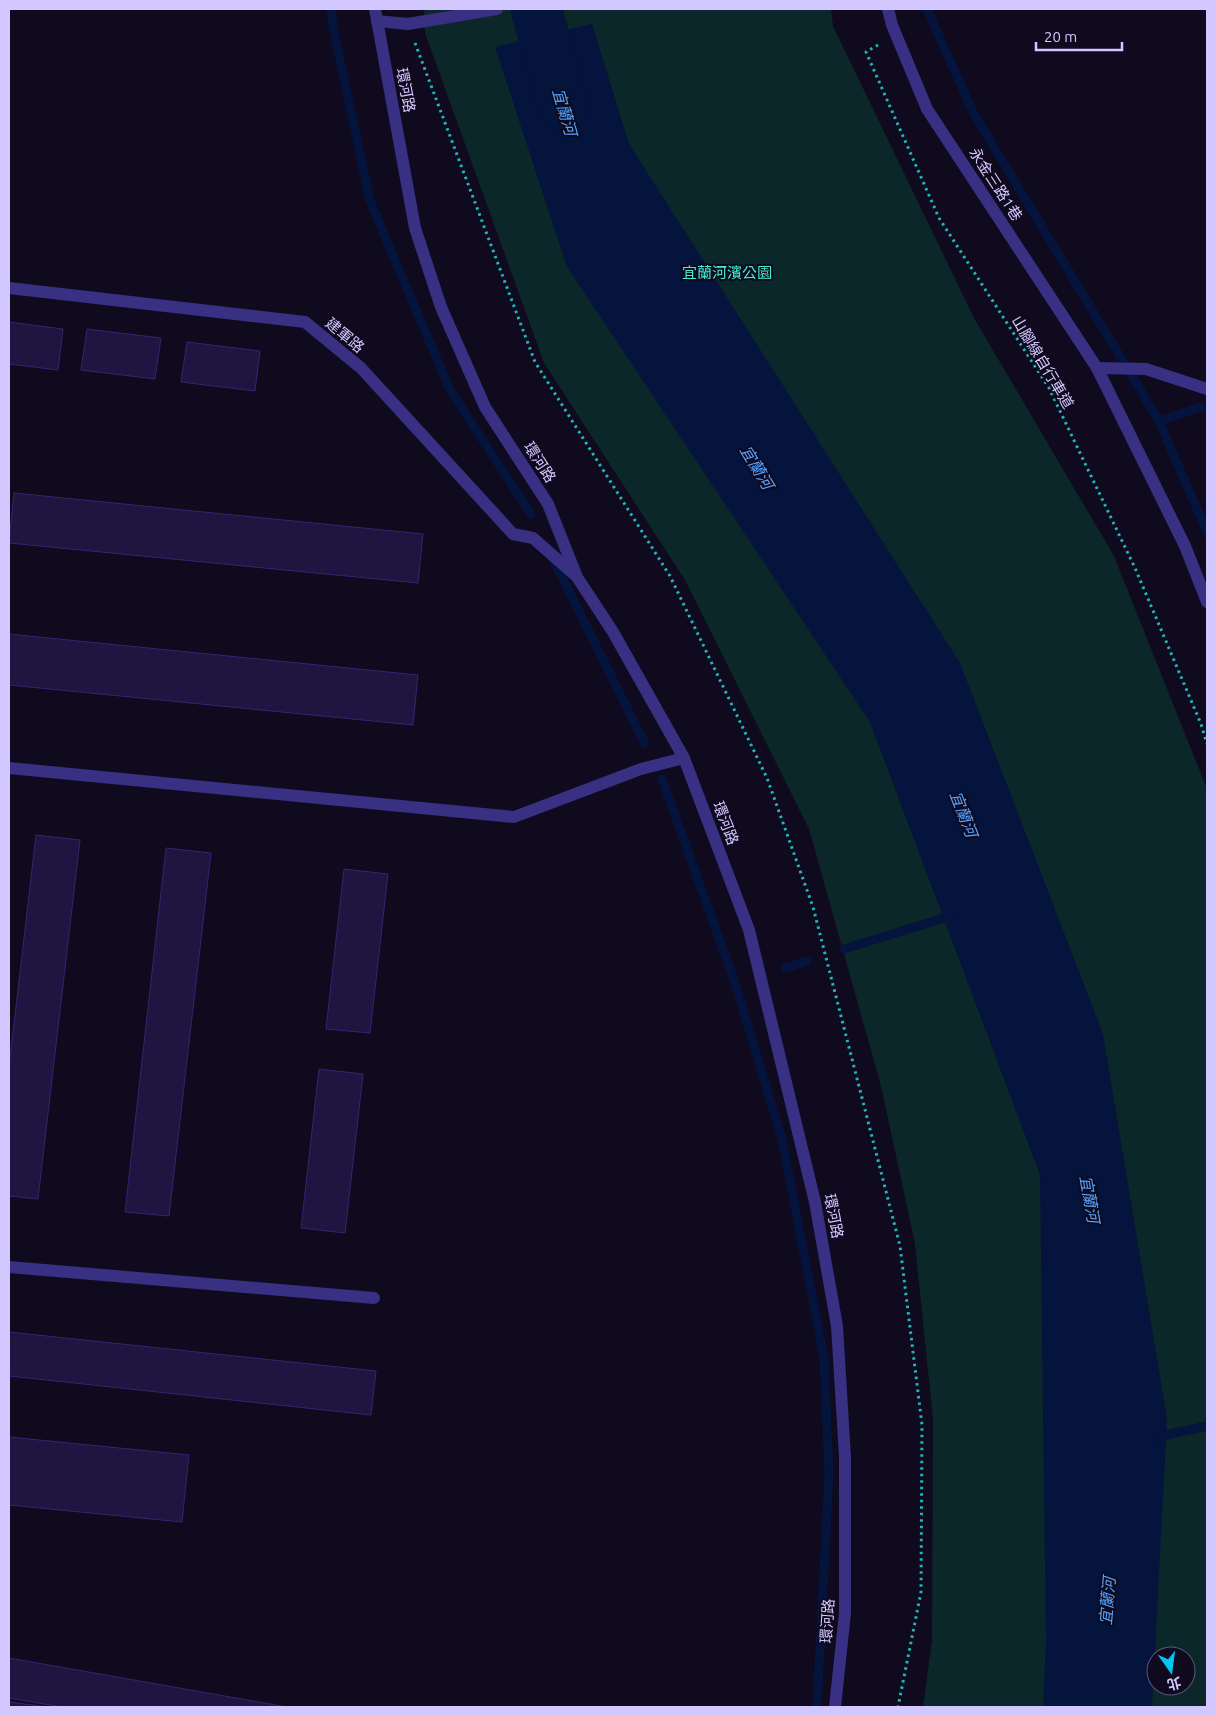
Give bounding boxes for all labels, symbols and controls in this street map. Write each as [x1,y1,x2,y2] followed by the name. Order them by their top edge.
[1036,20,1122,52] scale bar
[1044,28,1077,45] text: 20 m
[393,66,419,114] street label: 環河路
[550,86,581,140] water label: 宜蘭河
[966,144,1026,224] street label: 永金三路1巷
[682,264,772,281] park label: 宜蘭河濱公園
[1009,313,1077,411] street label: 山腳線自行車道
[322,314,368,356] street label: 建軍路
[521,438,559,486] street label: 環河路
[737,442,779,495] water label: 宜蘭河
[947,788,982,842] water label: 宜蘭河
[710,799,742,847] street label: 環河路
[1077,1174,1104,1227] water label: 宜蘭河
[821,1192,847,1240] street label: 環河路
[1096,1573,1118,1626] water label: 宜蘭河
[817,1598,837,1644] street label: 環河路
[1146,1646,1196,1696] north arrow
[1165,1674,1183,1693] text: 北

